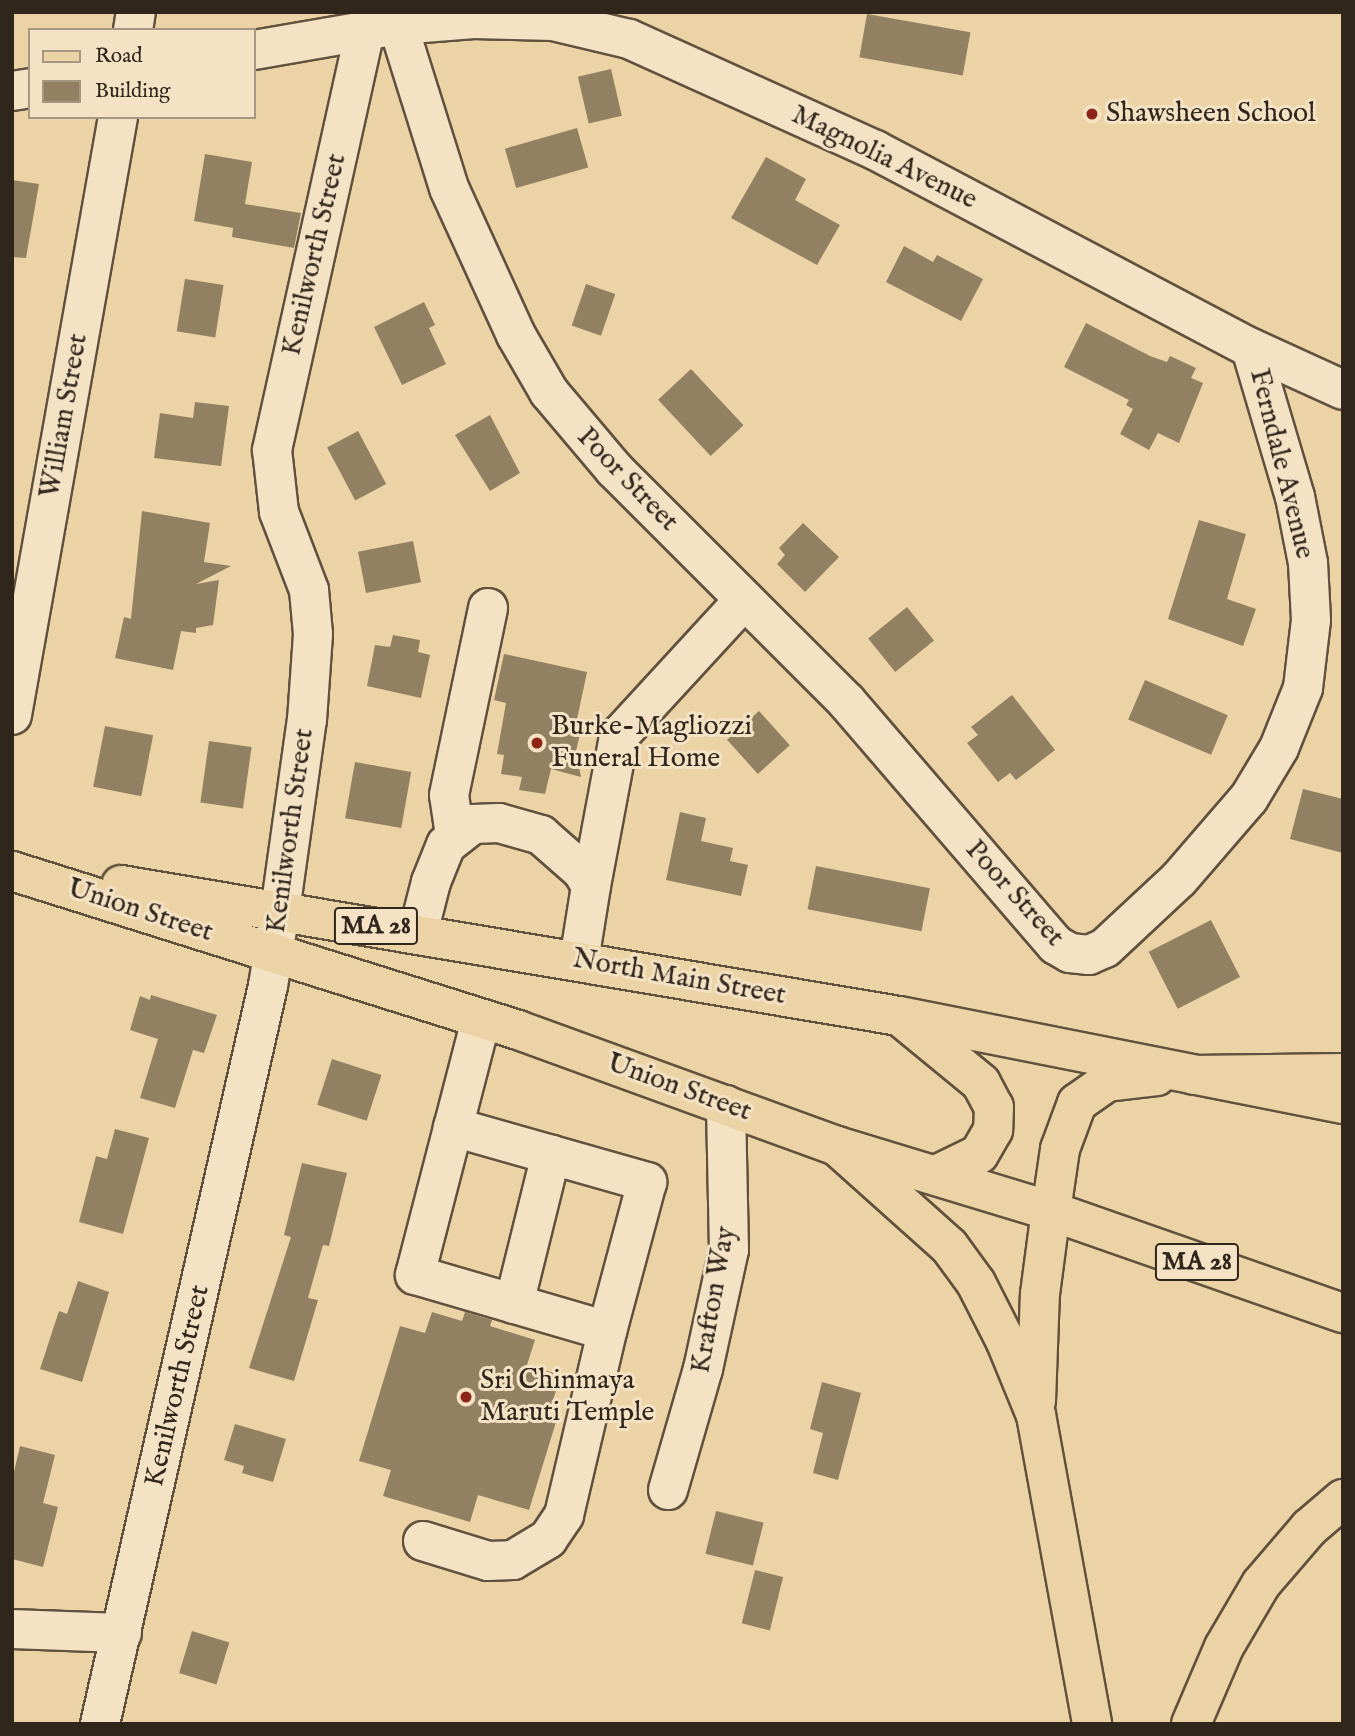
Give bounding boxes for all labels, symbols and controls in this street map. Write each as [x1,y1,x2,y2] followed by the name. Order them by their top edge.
[28,28,256,119] legend
[95,43,142,70] text: Road
[95,78,170,105] text: Building
[1106,97,1316,131] place label: Shawsheen School
[786,99,982,217] street label: Magnolia Avenue
[1084,106,1100,122] marker: Shawsheen School
[275,151,355,359] street label: Kenilworth Street
[34,331,96,501] street label: William Street
[1241,365,1321,563] street label: Ferndale Avenue
[569,421,685,539] street label: Poor Street
[551,710,752,776] place label: Burke-Magliozzi Funeral Home
[260,727,322,935] street label: Kenilworth Street
[529,735,545,751] marker: Burke-Magliozzi Funeral Home
[957,834,1071,954] street label: Poor Street
[63,872,217,950] street label: Union Street
[332,903,420,948] road number: MA 28
[570,943,788,1013] street label: North Main Street
[602,1046,756,1130] street label: Union Street
[685,1224,743,1376] street label: Krafton Way
[1153,1240,1241,1284] road number: MA 28
[138,1282,218,1490] street label: Kenilworth Street
[480,1364,654,1430] place label: Sri Chinmaya Maruti Temple
[458,1389,474,1405] marker: Sri Chinmaya Maruti Temple

